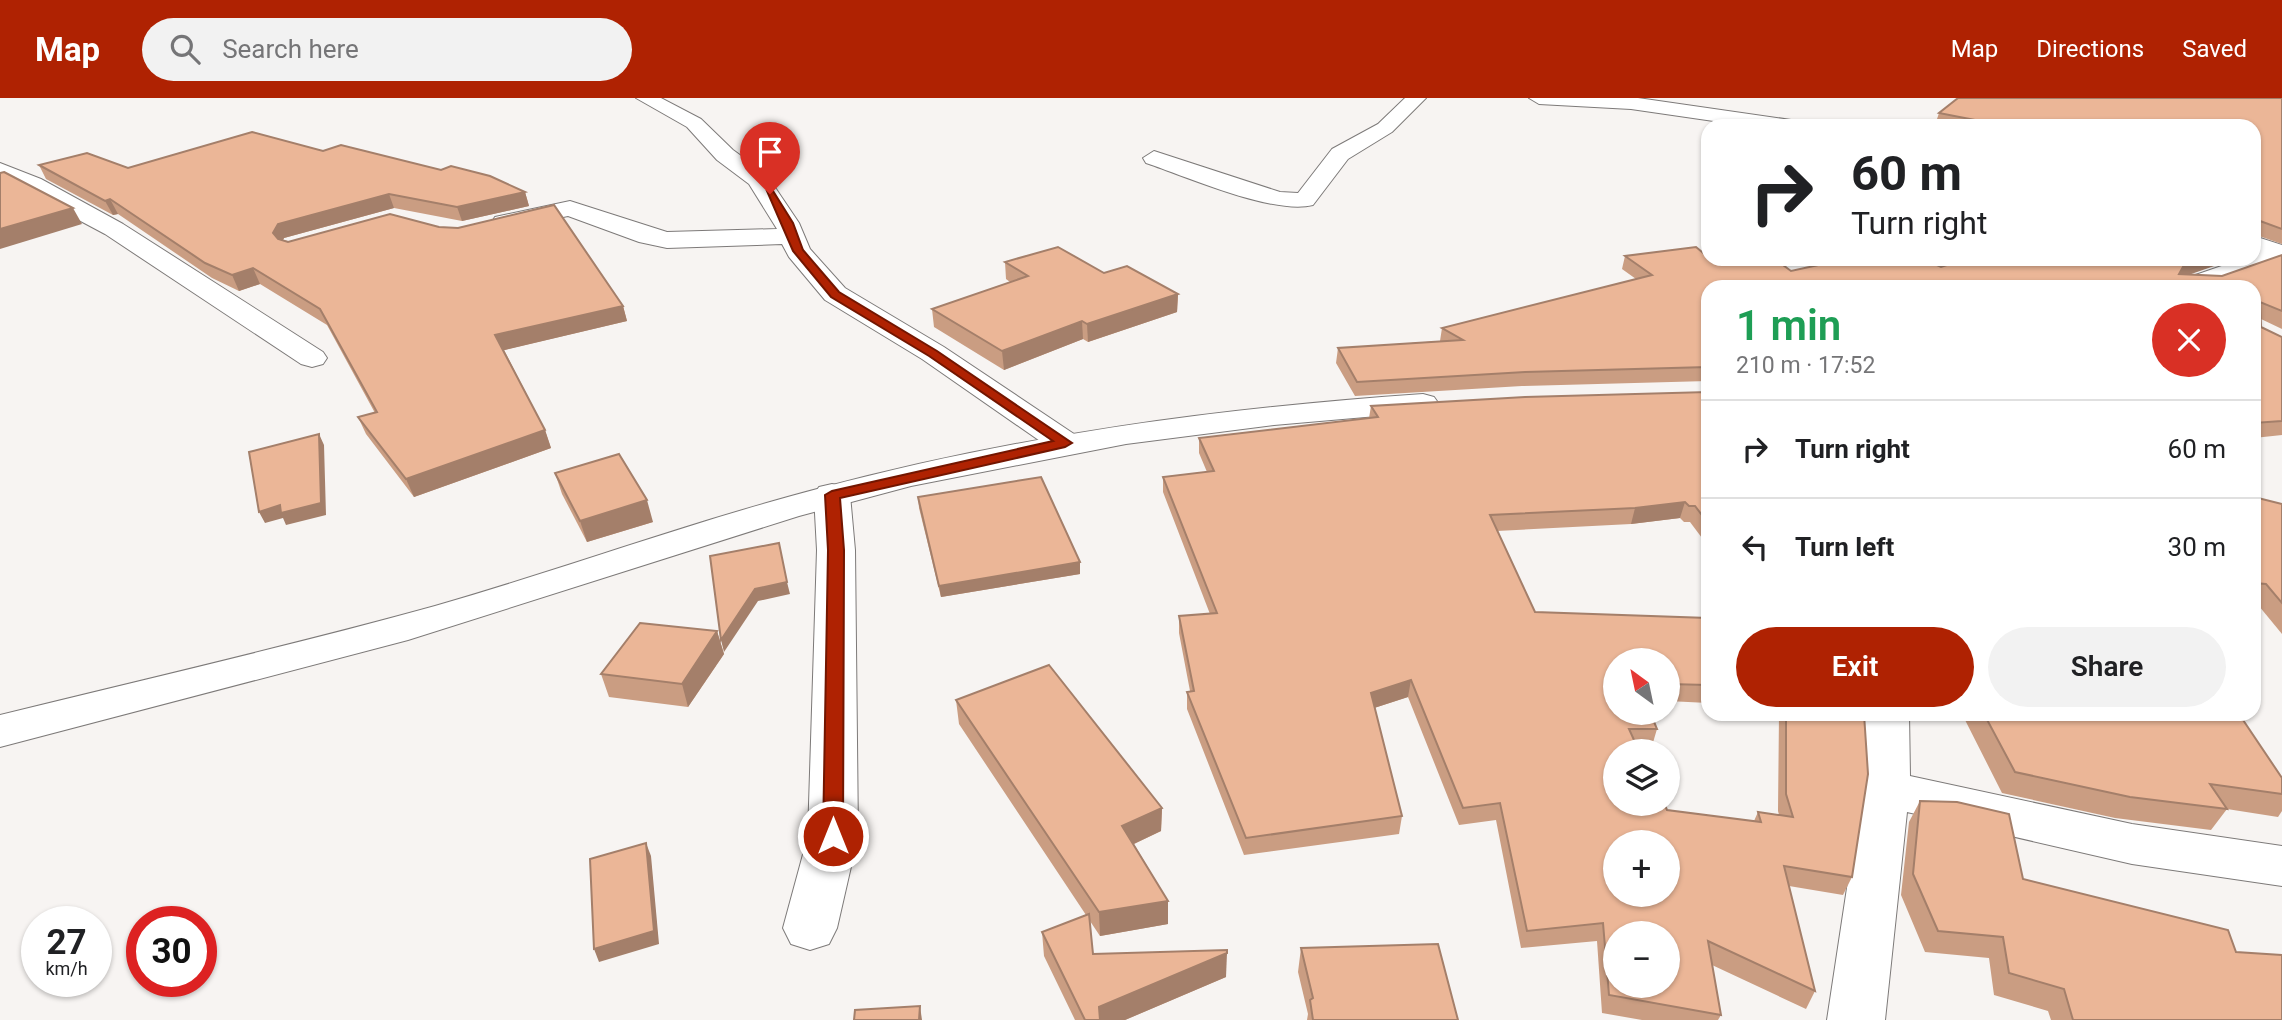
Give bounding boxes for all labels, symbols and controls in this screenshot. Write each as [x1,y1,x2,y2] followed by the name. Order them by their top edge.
[142,18,632,81] search box
[35,30,100,69] text: Map
[166,30,204,68] icon: search
[222,34,359,64] text: Search here
[1951,35,1998,63] text: Map
[2036,35,2144,63] text: Directions
[2182,35,2247,63] text: Saved
[740,122,800,194] pin
[751,133,789,171] icon: arrive
[1851,145,1962,202] text: 60 m
[1736,147,1827,238] icon: right
[1851,204,1987,242] text: Turn right
[1736,301,1841,350] text: 1 min
[2152,303,2226,377] button: close
[1736,352,1875,379] text: 210 m · 17:52
[1736,430,1774,468] icon: right
[1795,434,1910,464] text: Turn right
[2168,434,2226,464] text: 60 m
[1736,528,1774,566] icon: left
[1795,532,1894,562] text: Turn left
[2168,532,2226,562] text: 30 m
[1736,627,1974,707] button: Exit
[1988,627,2226,707] button: Share
[1603,648,1680,724] north arrow
[1603,648,1680,998] map controls
[1603,739,1680,816] button: layers
[796,799,870,873] position arrow
[1603,830,1680,907] button: +
[126,906,217,997] speed limit sign: 30
[1603,921,1680,998] button: −
[46,922,87,963] text: 27
[45,958,88,979] text: km/h

